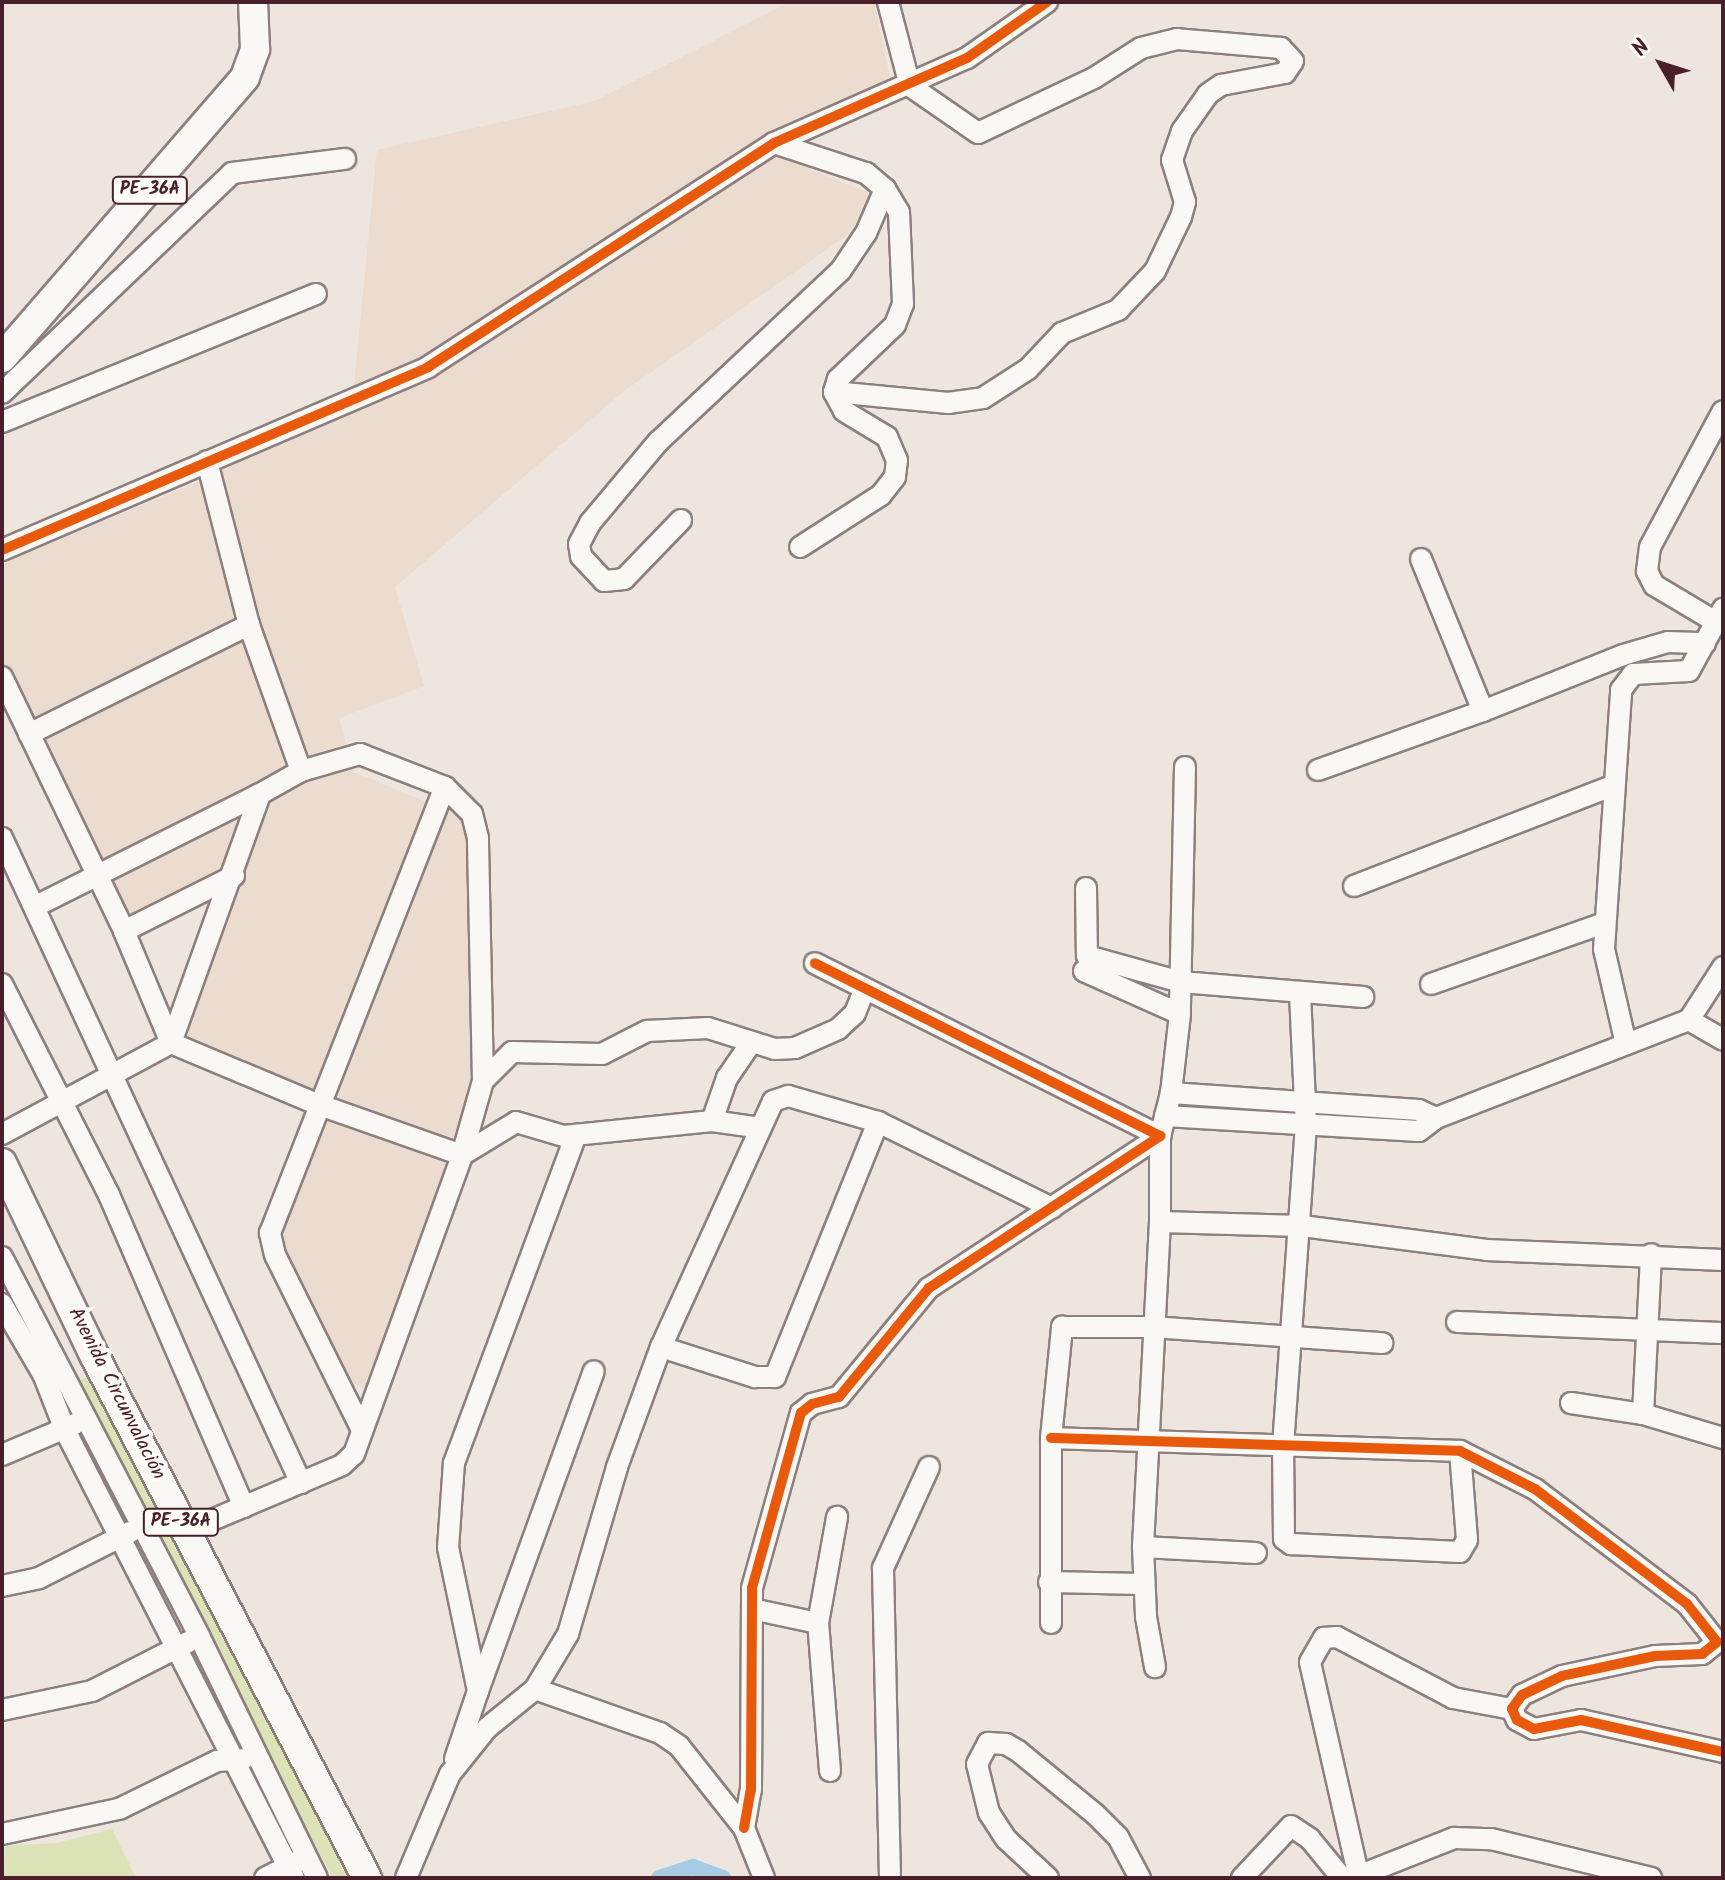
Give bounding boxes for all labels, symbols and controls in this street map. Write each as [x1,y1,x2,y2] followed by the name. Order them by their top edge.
[1621,24,1701,104] north arrow
[1624,32,1660,65] text: N
[110,176,190,204] road number: PE-36A
[62,1304,170,1484] street label: Avenida Circunvalación
[141,1508,221,1536] road number: PE-36A

